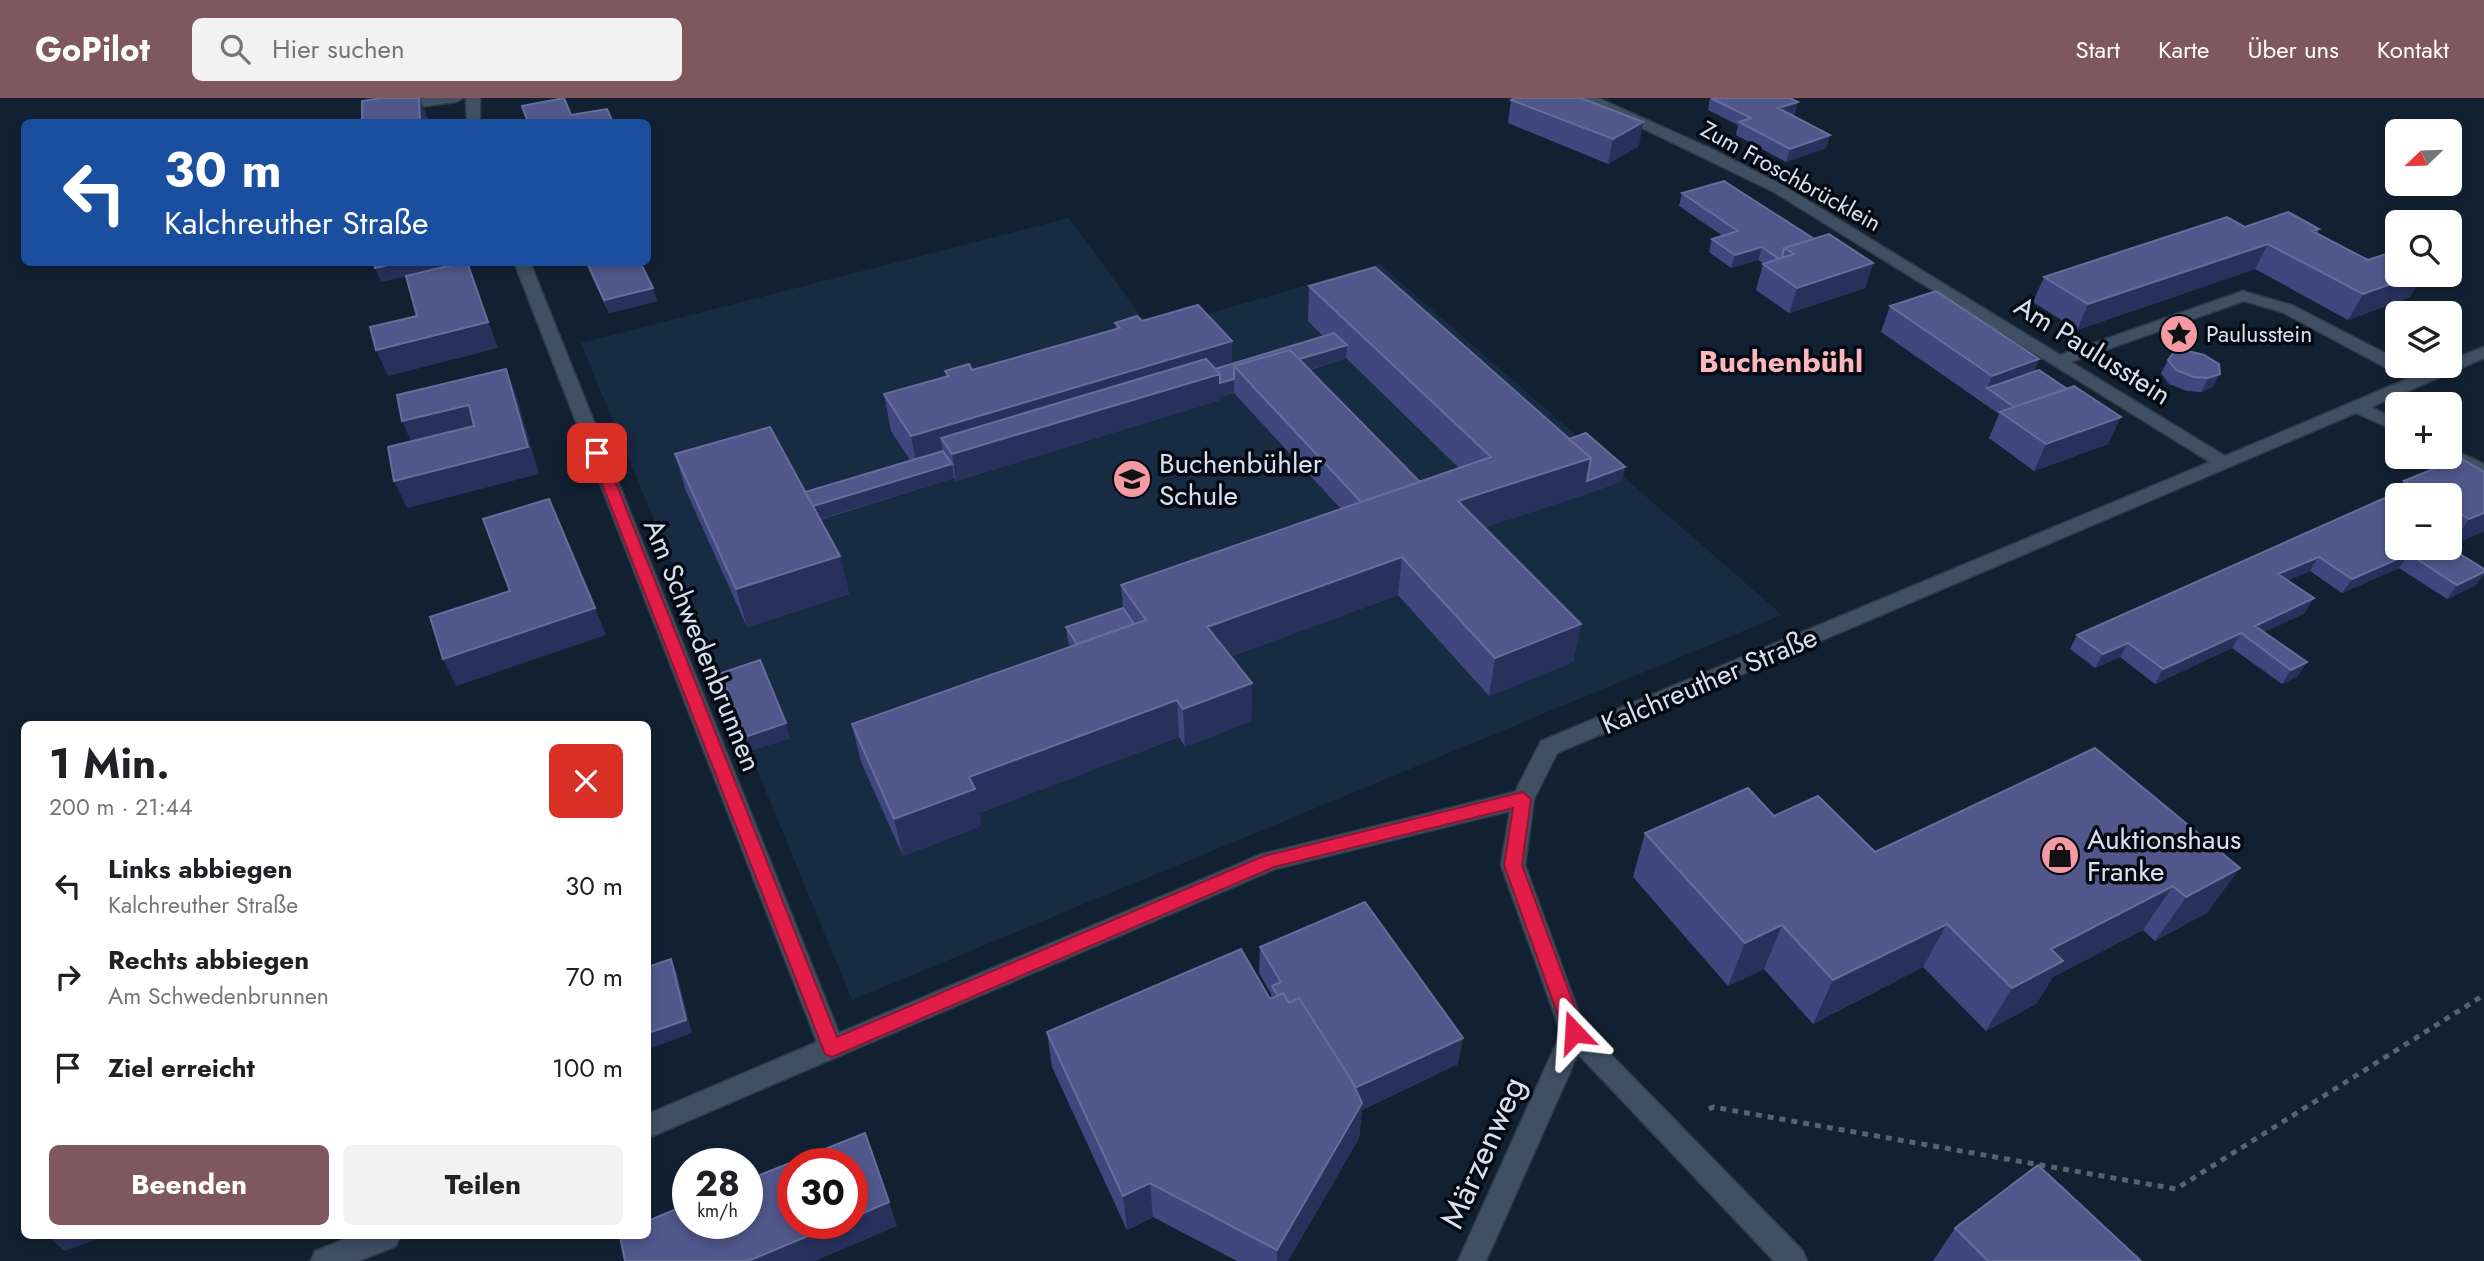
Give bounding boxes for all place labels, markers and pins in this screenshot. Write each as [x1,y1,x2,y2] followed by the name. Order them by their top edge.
[2158,313,2200,355] place icon: Paulusstein
[2206,317,2312,351] place label: Paulusstein
[567,423,627,483] pin
[1159,443,1323,516] place label: Buchenbühler Schule
[1111,458,1153,500] school or university icon: Buchenbühler Schule
[2087,819,2241,892] place label: Auktionshaus Franke
[2039,834,2081,876] shop icon: Auktionshaus Franke

